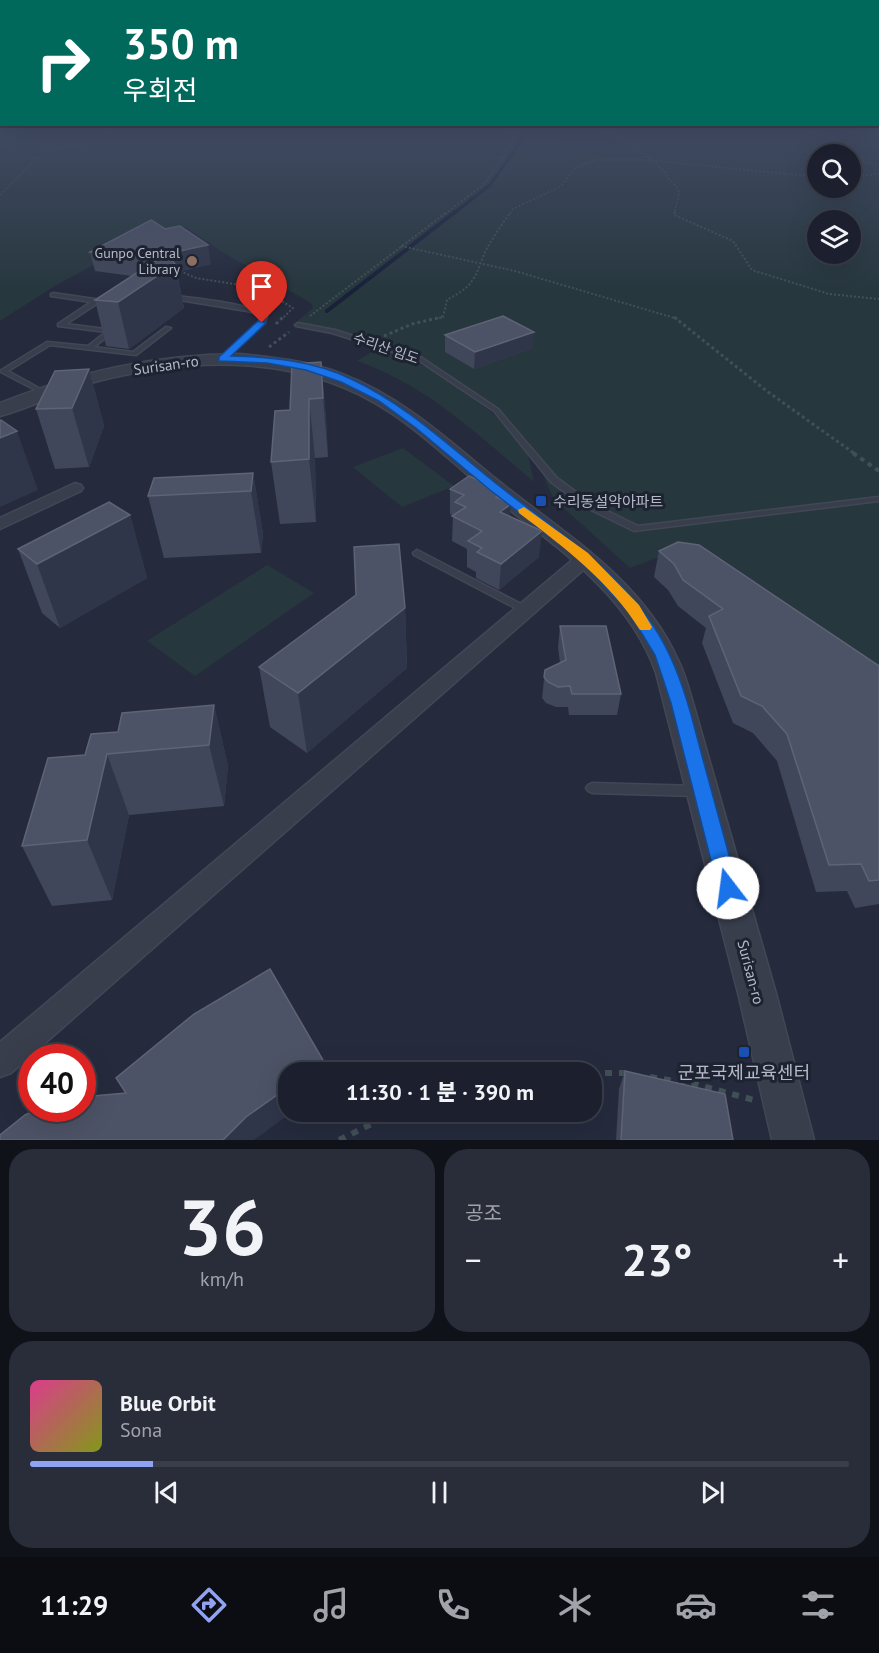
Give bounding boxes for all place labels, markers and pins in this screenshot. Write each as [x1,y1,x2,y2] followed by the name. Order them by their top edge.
[95,244,180,278] place label: Gunpo Central Library
[185,254,199,268] marker: Gunpo Central Library
[236,261,287,323] pin
[553,492,664,511] place label: 수리동설악아파트
[534,494,548,508] marker: 수리동설악아파트
[737,1045,751,1059] marker: 군포국제교육센터
[678,1061,810,1084] place label: 군포국제교육센터

